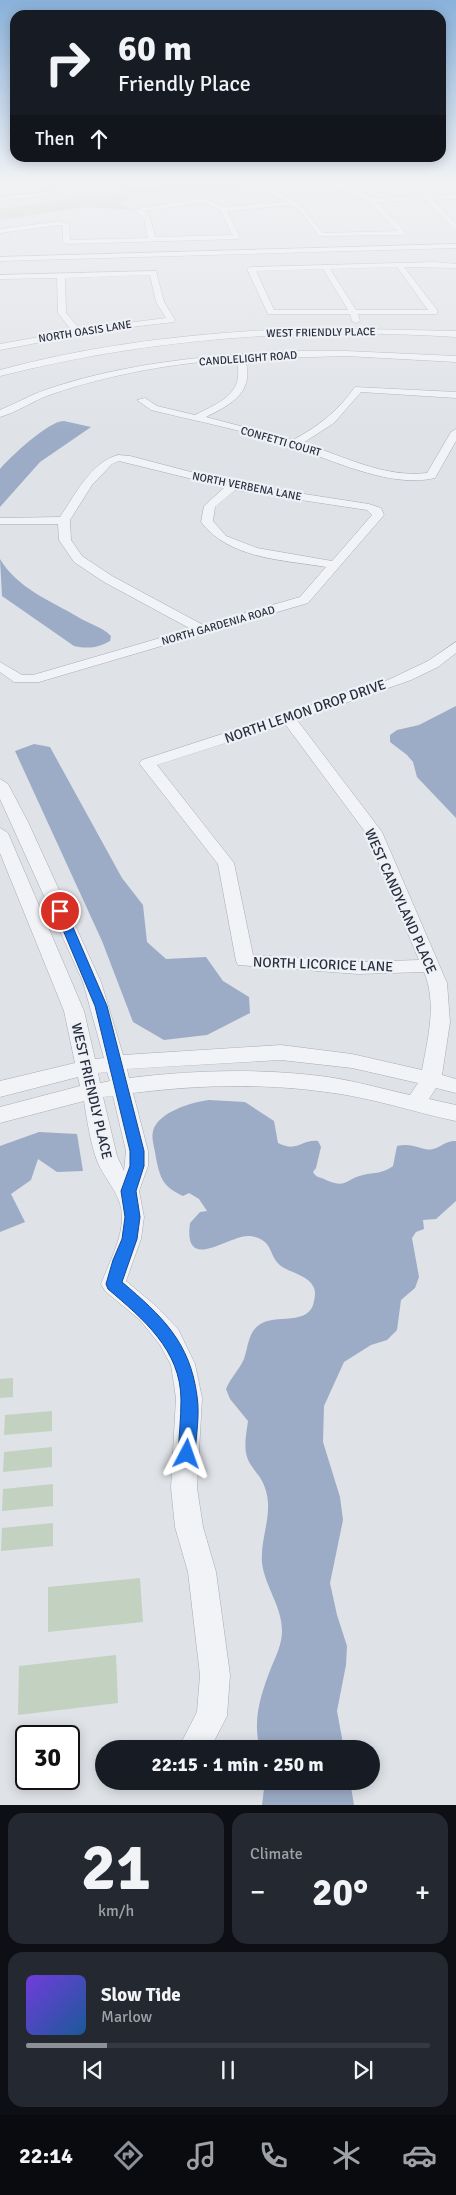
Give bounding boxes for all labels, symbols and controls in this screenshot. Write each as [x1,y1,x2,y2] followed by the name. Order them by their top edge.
[118,27,192,70] text: 60 m
[35,30,100,95] icon: right
[118,70,251,97] text: Friendly Place
[85,125,113,153] icon: ahead
[35,127,75,151] text: Then
[38,318,133,345] street label: NORTH OASIS LANE
[266,325,376,340] street label: WEST FRIENDLY PLACE
[198,349,298,368] street label: CANDLELIGHT ROAD
[239,424,323,459] street label: CONFETTI COURT
[191,470,303,503] street label: NORTH VERBENA LANE
[160,603,276,648] street label: NORTH GARDENIA ROAD
[222,676,388,747] street label: NORTH LEMON DROP DRIVE
[361,826,440,976] street label: WEST CANDYLAND PLACE
[39,890,81,932] pin
[46,897,74,925] icon: arrive
[253,954,393,975] street label: NORTH LICORICE LANE
[68,1021,115,1161] street label: WEST FRIENDLY PLACE
[160,1427,212,1479] position arrow
[15,1725,80,1790] speed limit sign: 30
[151,1753,324,1777] text: 22:15 · 1 min · 250 m
[81,1828,151,1908] text: 21
[250,1844,303,1864] text: Climate
[312,1869,368,1916] text: 20°
[250,1875,265,1909] text: −
[415,1875,430,1909] text: +
[98,1901,134,1921] text: km/h
[101,1983,181,2007] text: Slow Tide
[101,2007,152,2027] text: Marlow
[79,2056,107,2084] icon: previous
[214,2056,242,2084] icon: pause
[349,2056,377,2084] icon: next
[111,2138,146,2173] icon: directions
[184,2138,219,2173] icon: music
[256,2138,291,2173] icon: phone
[329,2138,364,2173] icon: climate
[402,2138,437,2173] icon: car
[19,2142,73,2169] text: 22:14

